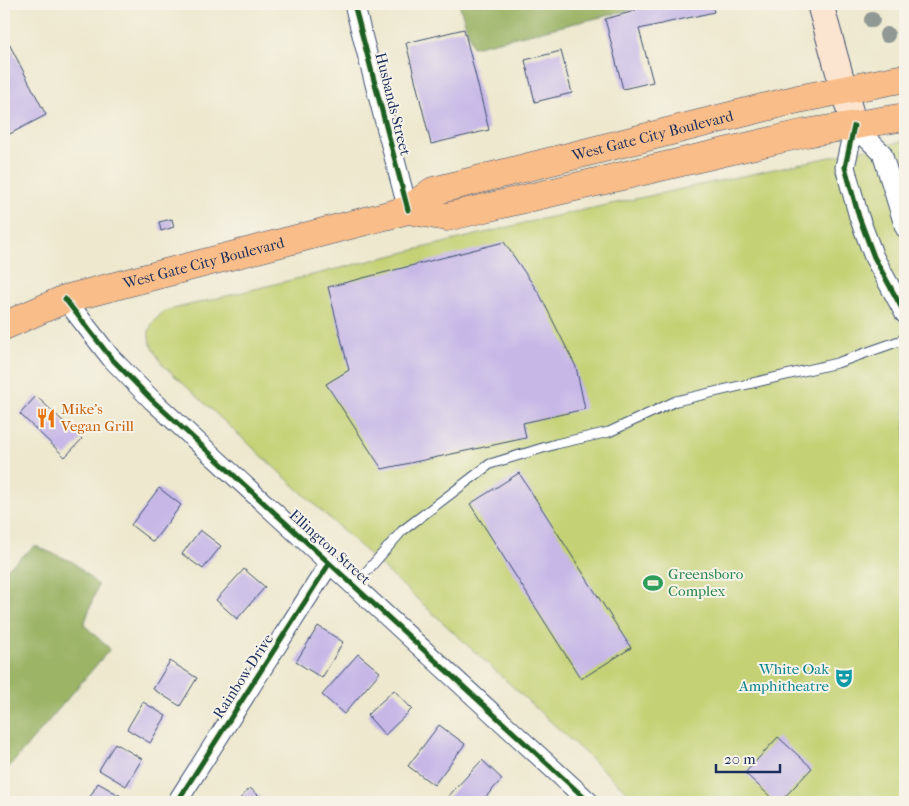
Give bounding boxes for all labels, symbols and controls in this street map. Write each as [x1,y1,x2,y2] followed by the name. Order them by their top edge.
[371,51,415,158] street label: Husbands Street
[569,106,736,165] street label: West Gate City Boulevard
[120,233,287,293] street label: West Gate City Boulevard
[60,400,134,435] place label: Mike's Vegan Grill
[35,407,57,429] restaurant icon: Mike's Vegan Grill
[286,506,375,589] street label: Ellington Street
[668,565,744,600] place label: Greensboro Complex
[642,572,664,594] sports icon: Greensboro Complex
[209,630,277,722] street label: Rainbow Drive
[738,660,830,695] place label: White Oak Amphitheatre
[833,667,855,689] theatre icon: White Oak Amphitheatre
[716,741,780,773] scale bar
[724,750,756,768] text: 20 m

